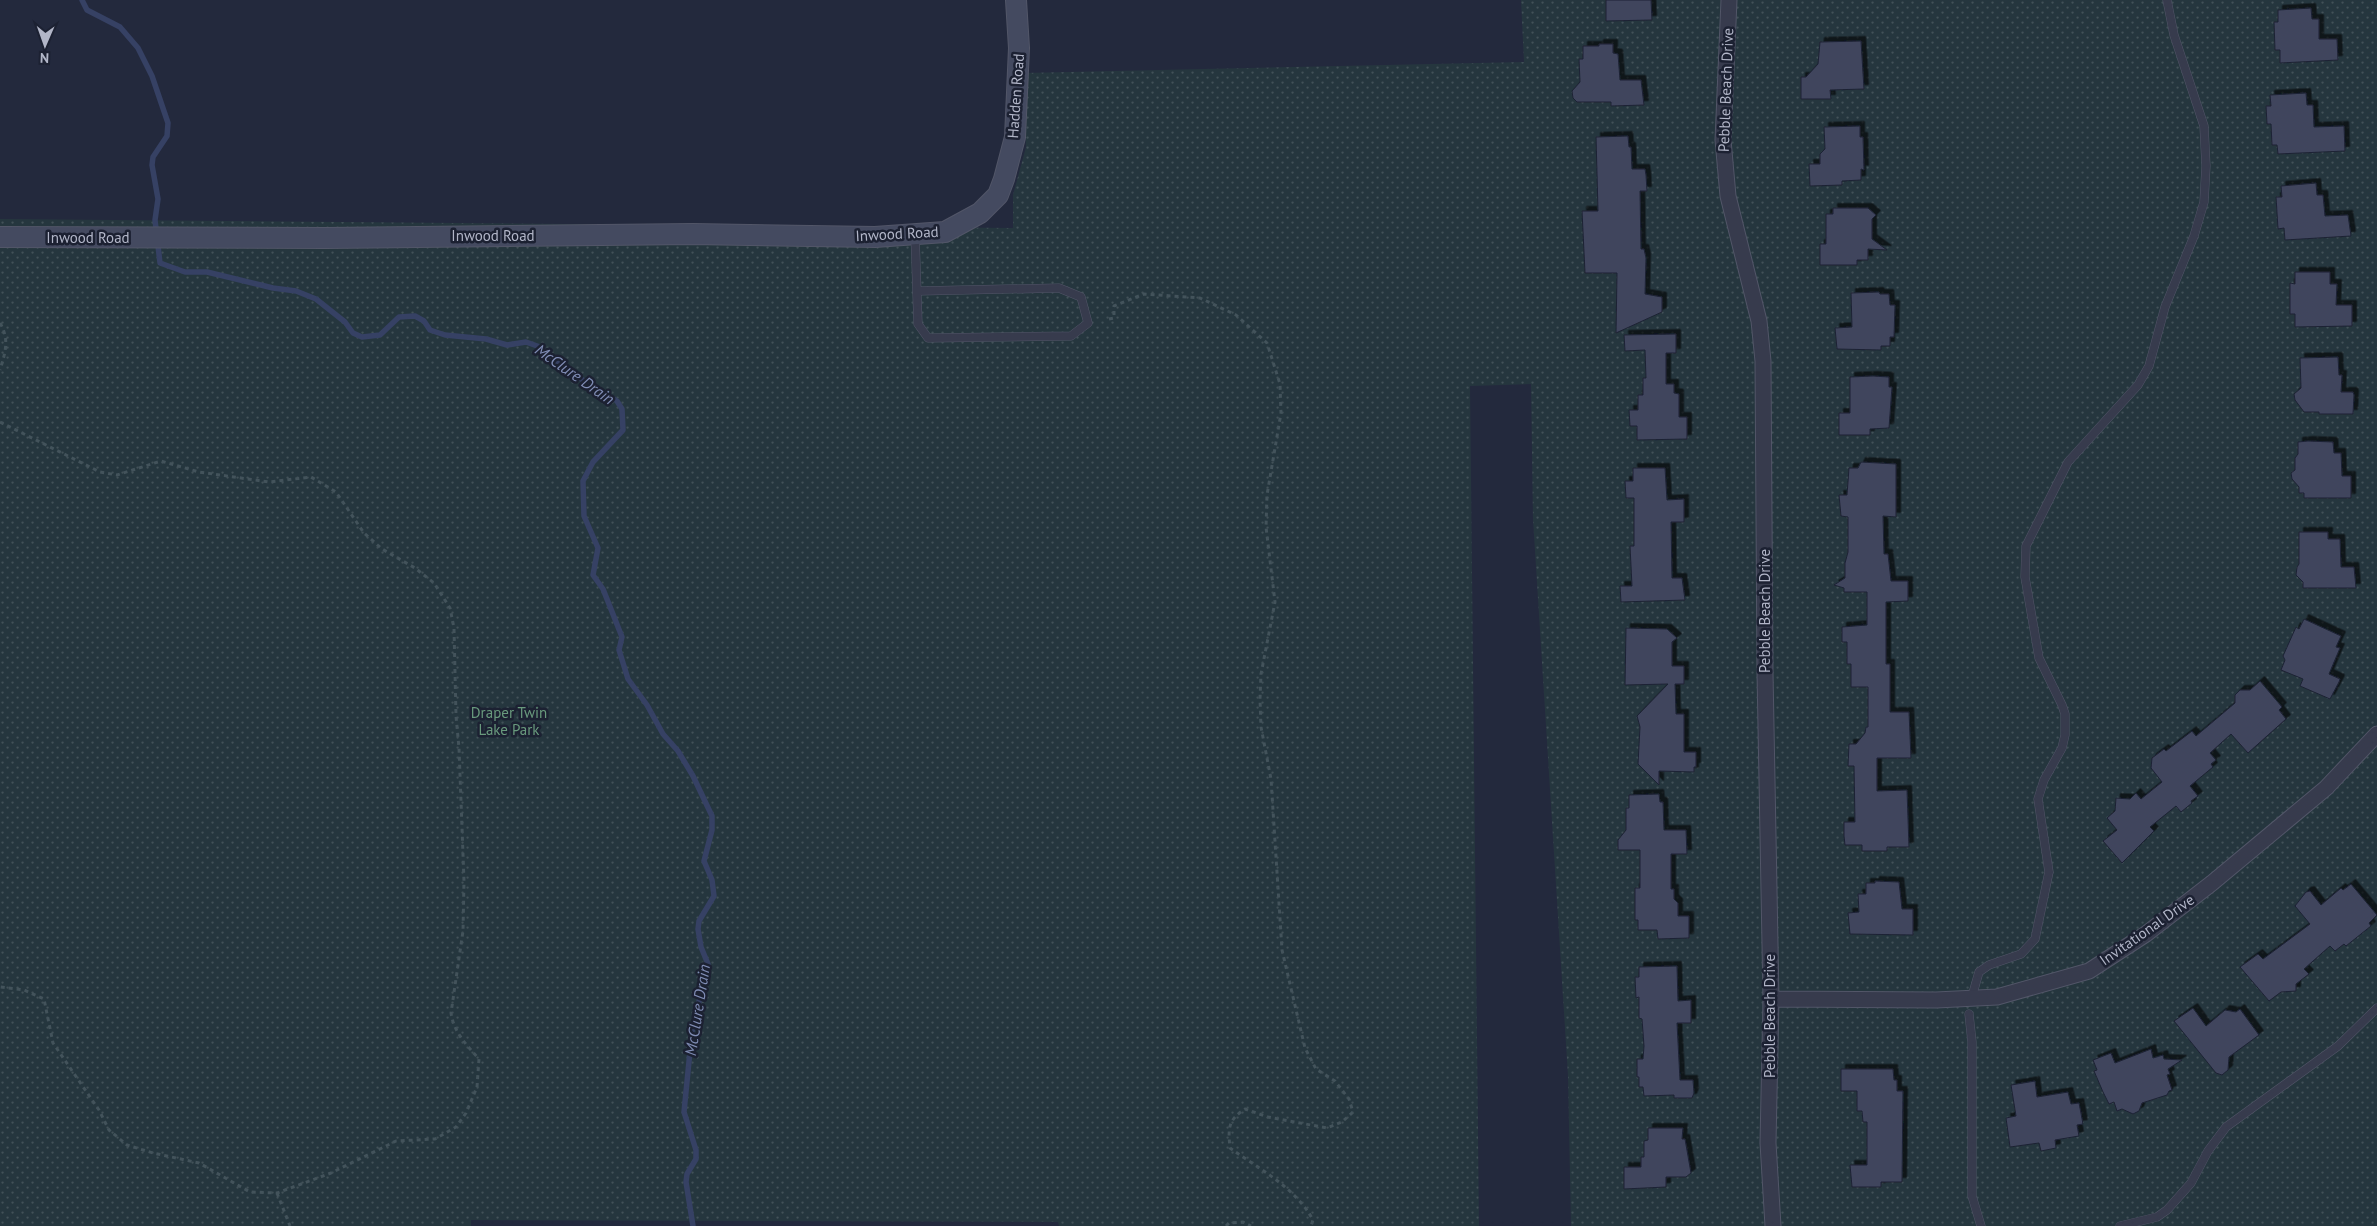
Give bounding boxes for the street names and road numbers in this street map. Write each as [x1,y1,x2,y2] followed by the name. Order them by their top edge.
[1714,28,1737,152] street label: Pebble Beach Drive
[1003,53,1028,139] street label: Hadden Road
[855,222,939,245] street label: Inwood Road
[451,226,535,245] street label: Inwood Road
[46,228,130,247] street label: Inwood Road
[1755,549,1774,673] street label: Pebble Beach Drive
[2096,890,2198,969] street label: Invitational Drive
[1760,954,1779,1078] street label: Pebble Beach Drive

